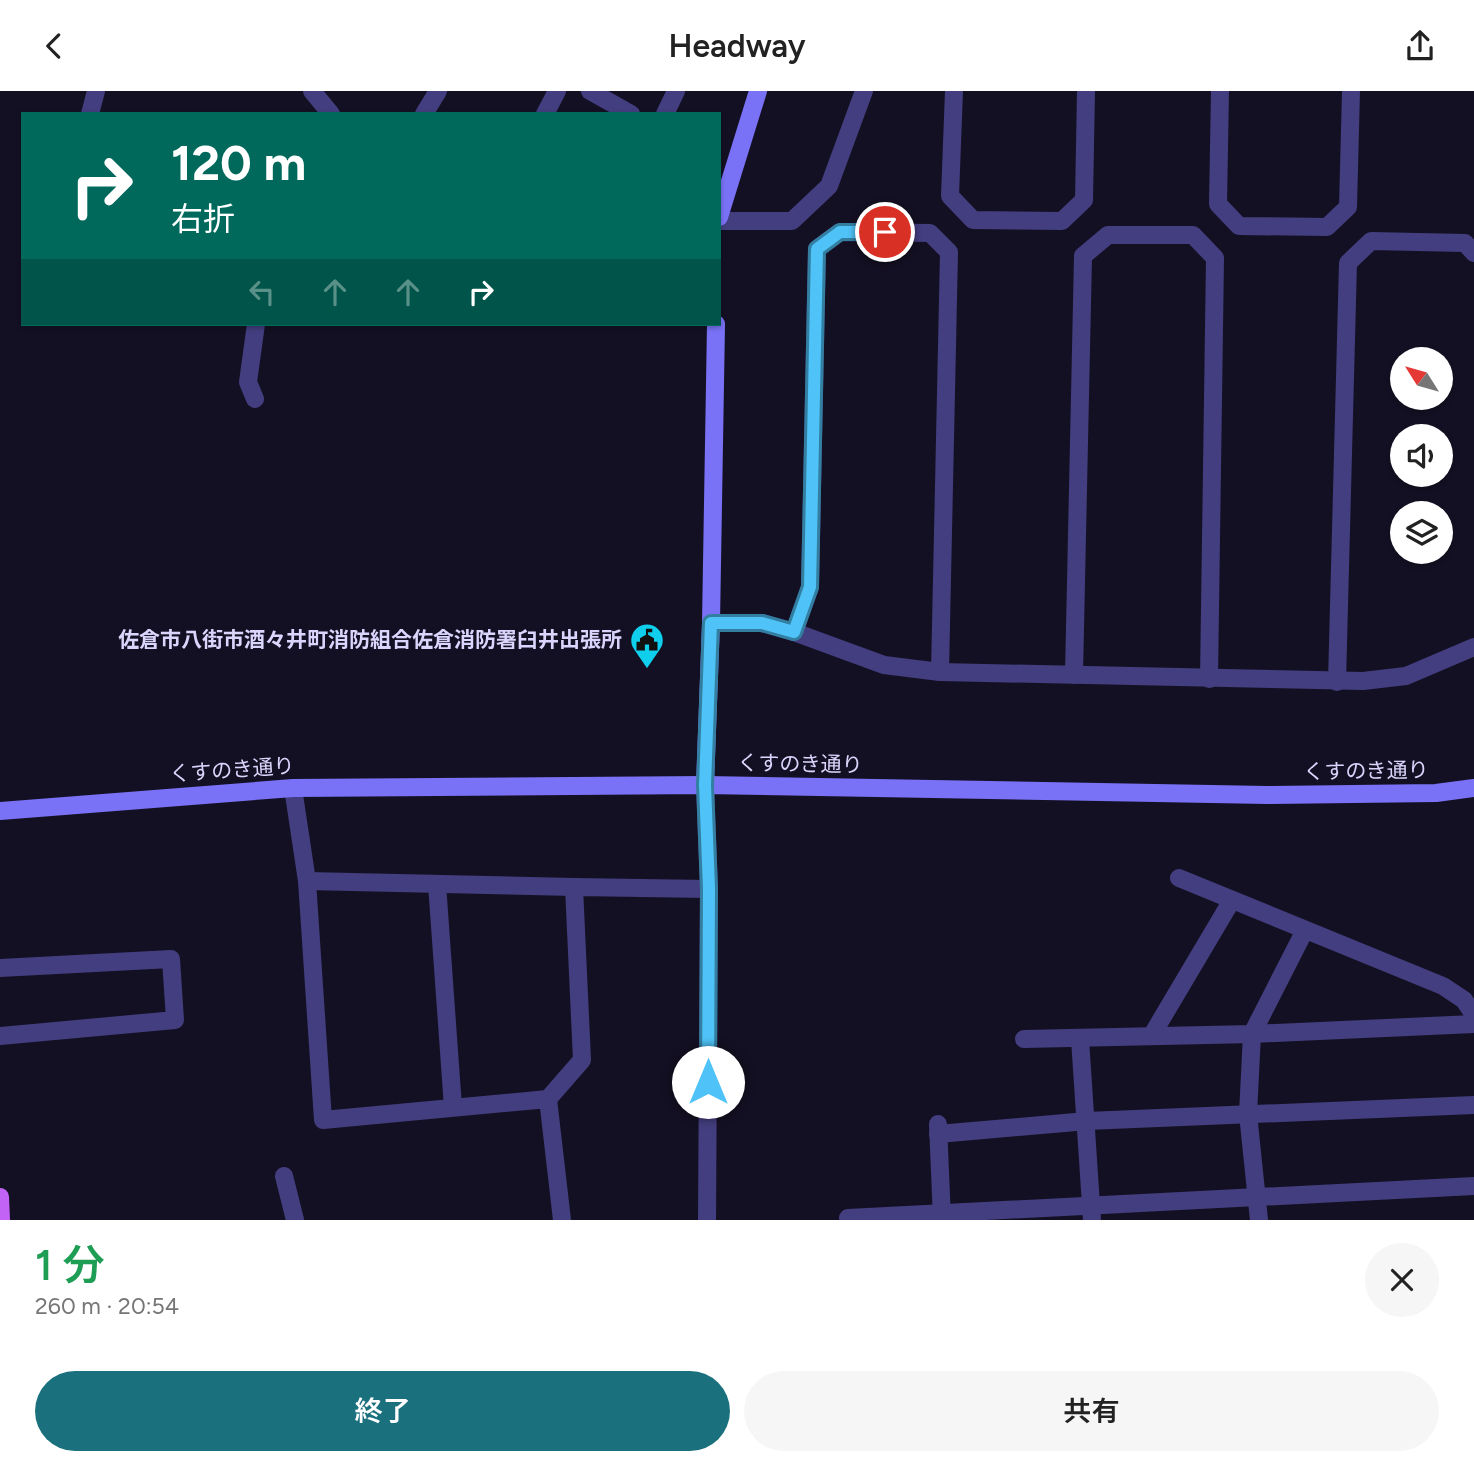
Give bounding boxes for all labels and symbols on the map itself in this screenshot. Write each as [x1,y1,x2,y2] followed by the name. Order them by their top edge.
[855,202,915,262] pin
[1390,347,1452,409] north arrow
[628,621,666,670] public building icon: 佐倉市八街市酒々井町消防組合佐倉消防署臼井出張所
[118,627,622,652] place label: 佐倉市八街市酒々井町消防組合佐倉消防署臼井出張所
[737,750,863,777] street label: くすのき通り
[169,753,295,786] street label: くすのき通り
[1303,757,1429,784] street label: くすのき通り
[671,1045,745,1119] position arrow

